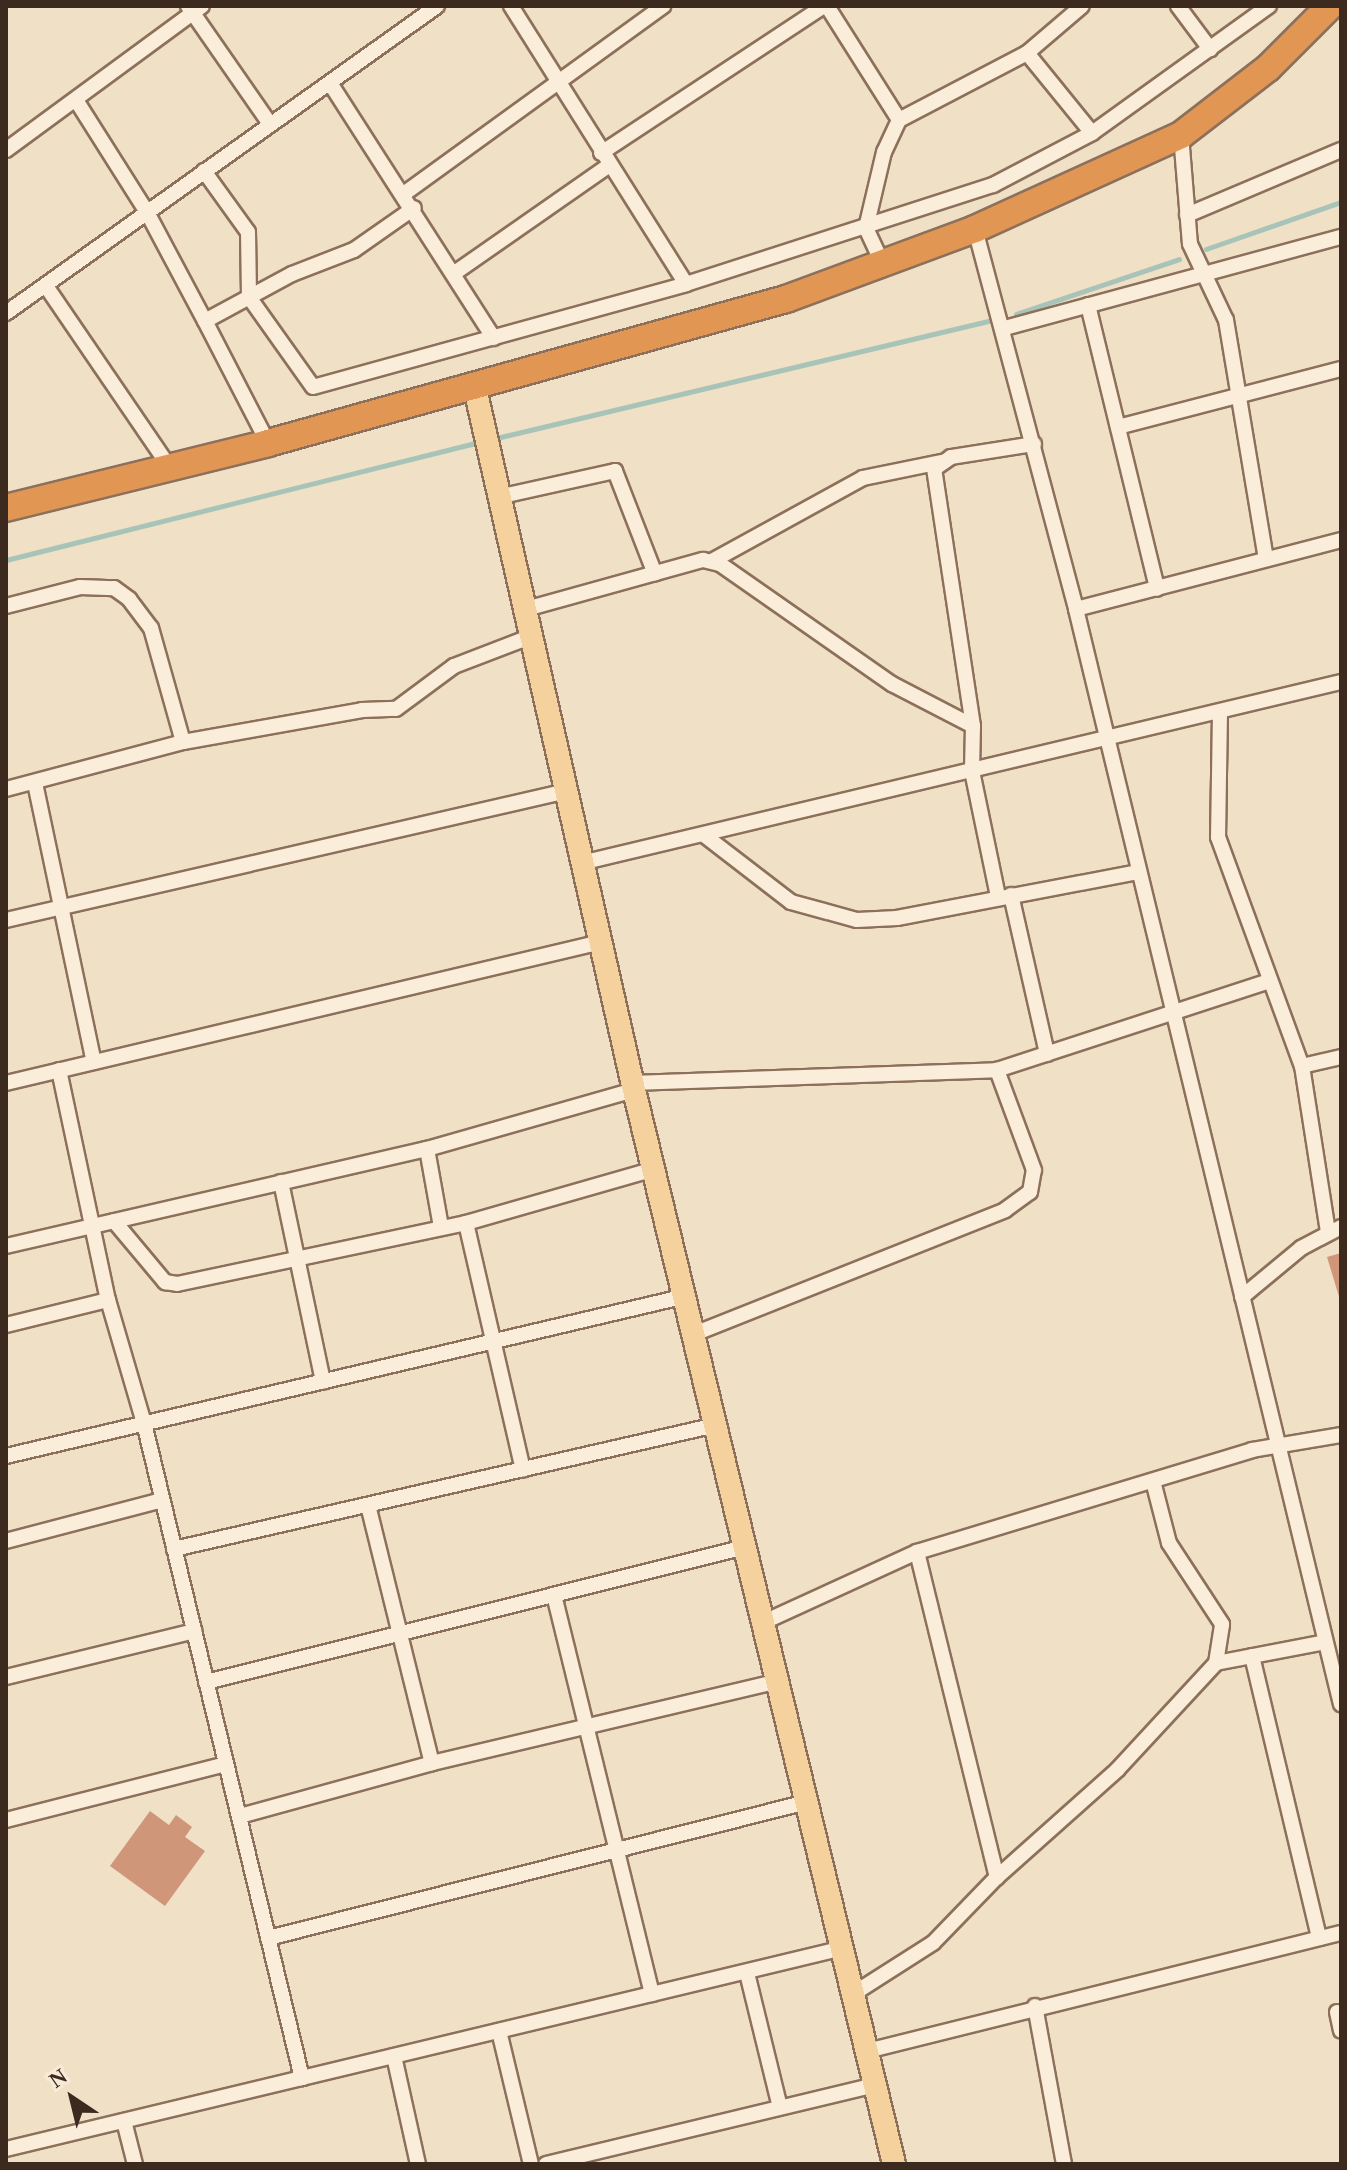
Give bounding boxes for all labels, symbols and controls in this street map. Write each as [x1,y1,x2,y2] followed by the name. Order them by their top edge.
[32,2058,112,2138] north arrow
[44,2063,72,2093] text: N

